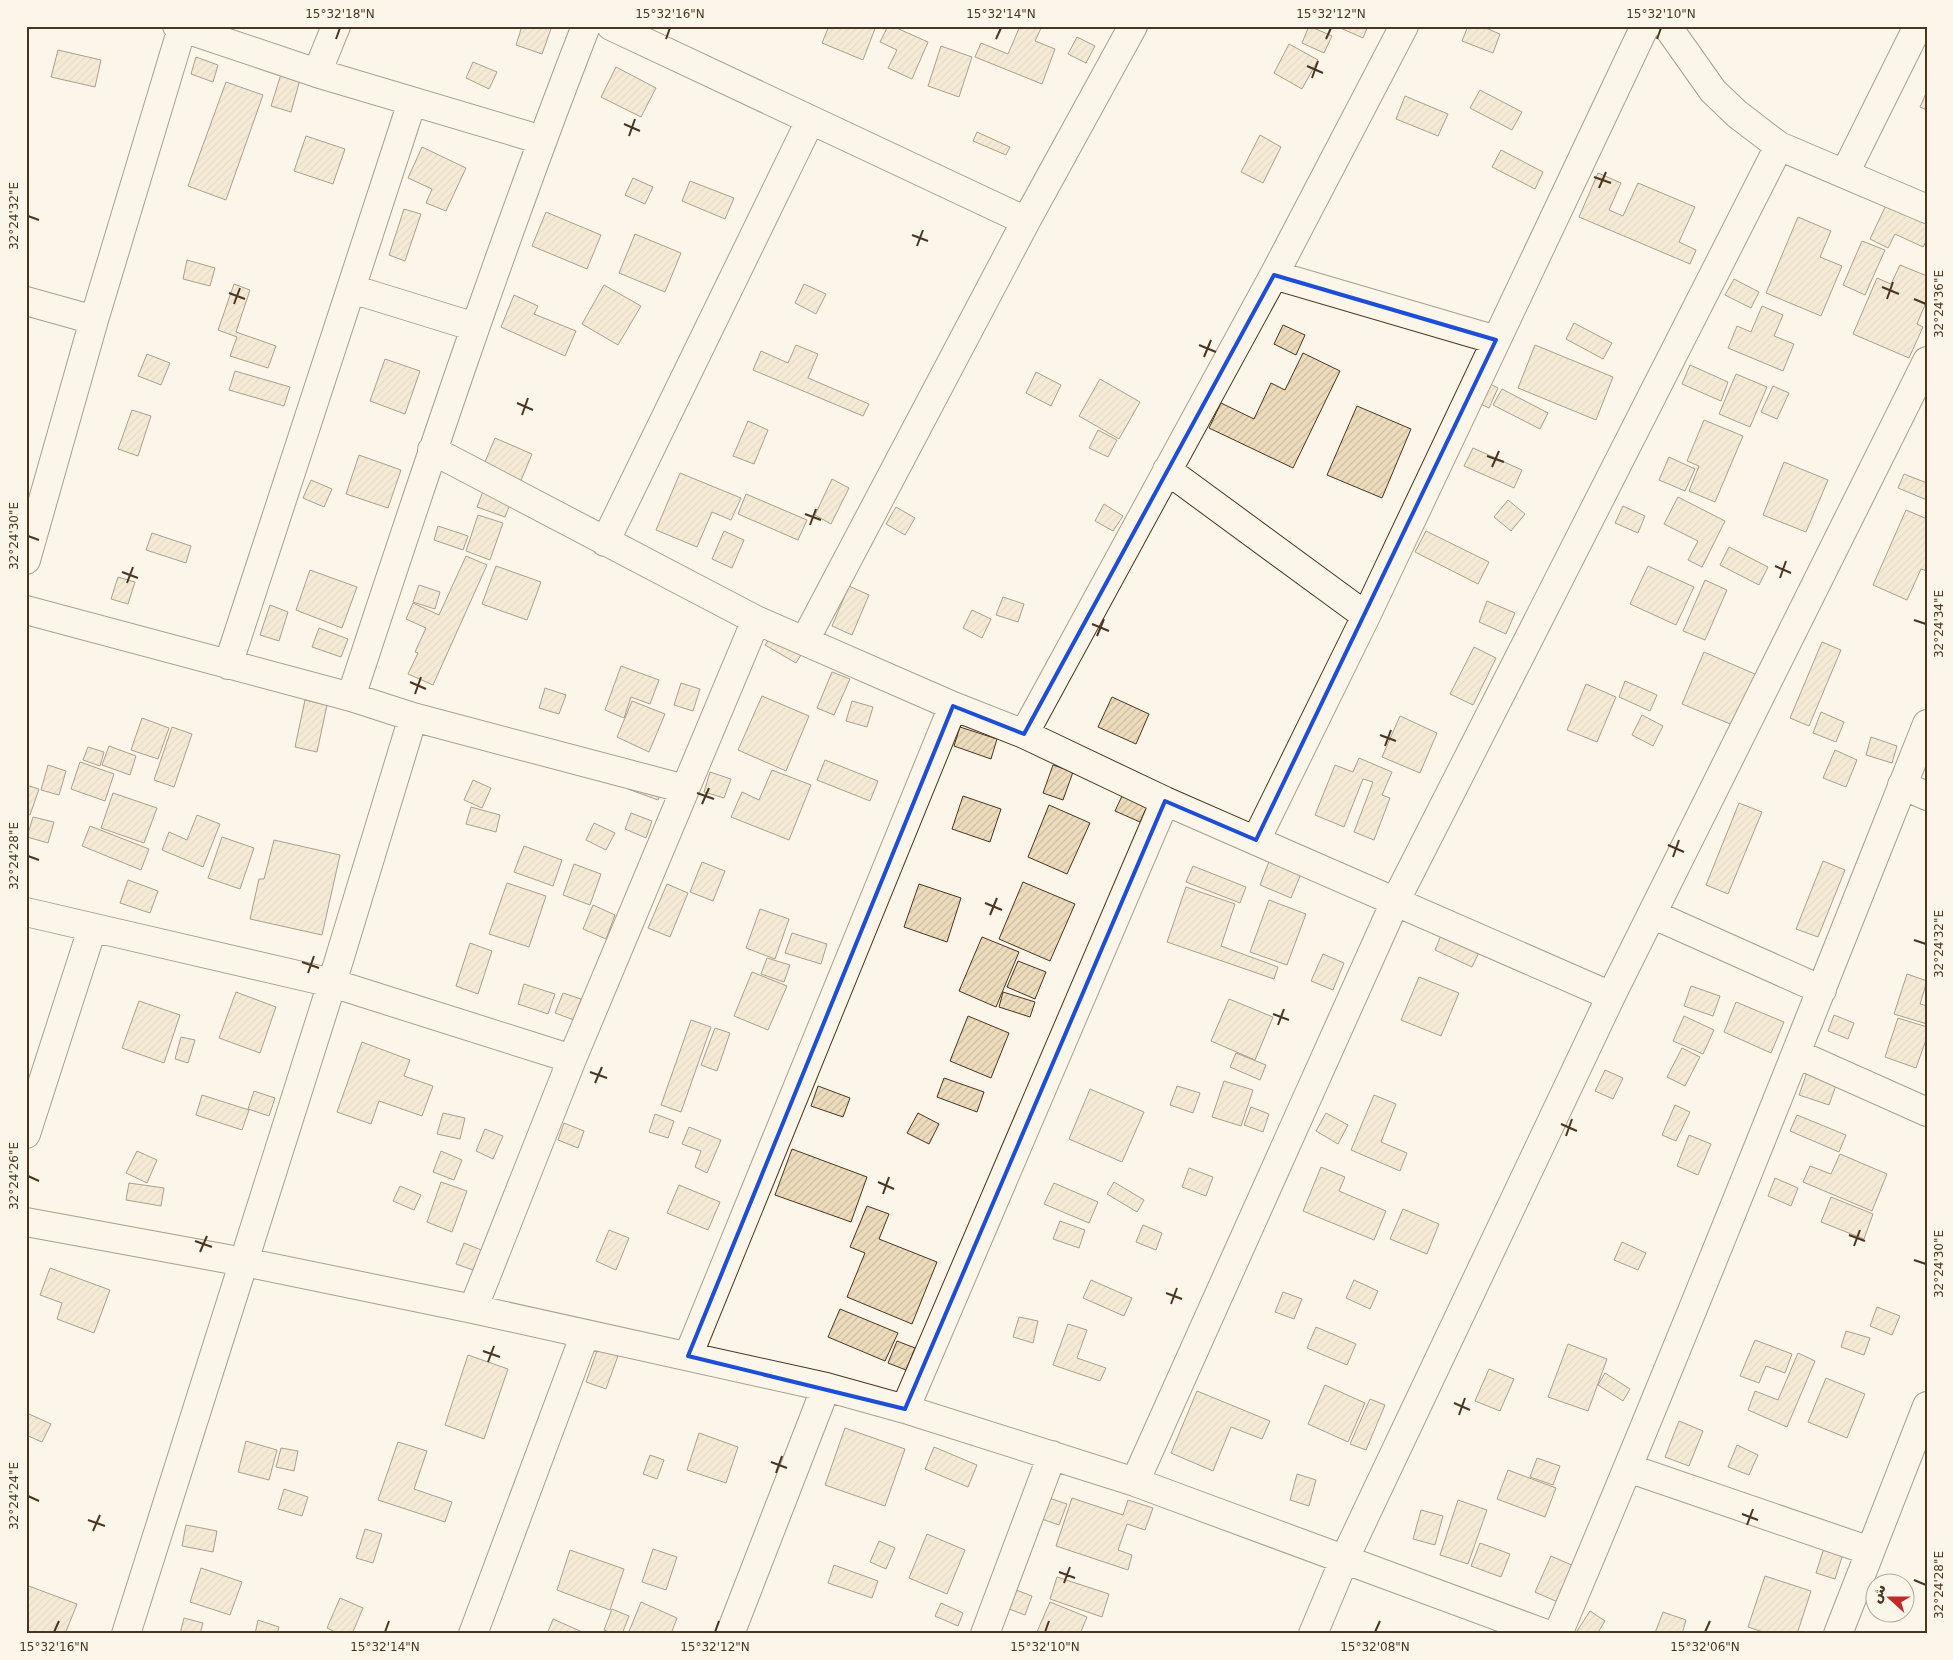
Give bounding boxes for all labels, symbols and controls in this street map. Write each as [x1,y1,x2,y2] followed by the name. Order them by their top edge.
[305,7,375,21] text: 15°32'18"N
[635,7,705,21] text: 15°32'16"N
[966,7,1036,21] text: 15°32'14"N
[1296,7,1366,21] text: 15°32'12"N
[1626,7,1696,21] text: 15°32'10"N
[7,182,21,250] text: 32°24'32"E
[1932,270,1946,338] text: 32°24'36"E
[7,502,21,570] text: 32°24'30"E
[1932,590,1946,658] text: 32°24'34"E
[7,822,21,890] text: 32°24'28"E
[1932,910,1946,978] text: 32°24'32"E
[7,1142,21,1210] text: 32°24'26"E
[1932,1230,1946,1298] text: 32°24'30"E
[7,1462,21,1530] text: 32°24'24"E
[1932,1551,1946,1619] text: 32°24'28"E
[1866,1572,1916,1622] north arrow
[1867,1581,1889,1605] text: ش
[19,1640,89,1654] text: 15°32'16"N
[350,1640,420,1654] text: 15°32'14"N
[680,1640,750,1654] text: 15°32'12"N
[1010,1640,1080,1654] text: 15°32'10"N
[1340,1640,1410,1654] text: 15°32'08"N
[1670,1640,1740,1654] text: 15°32'06"N

